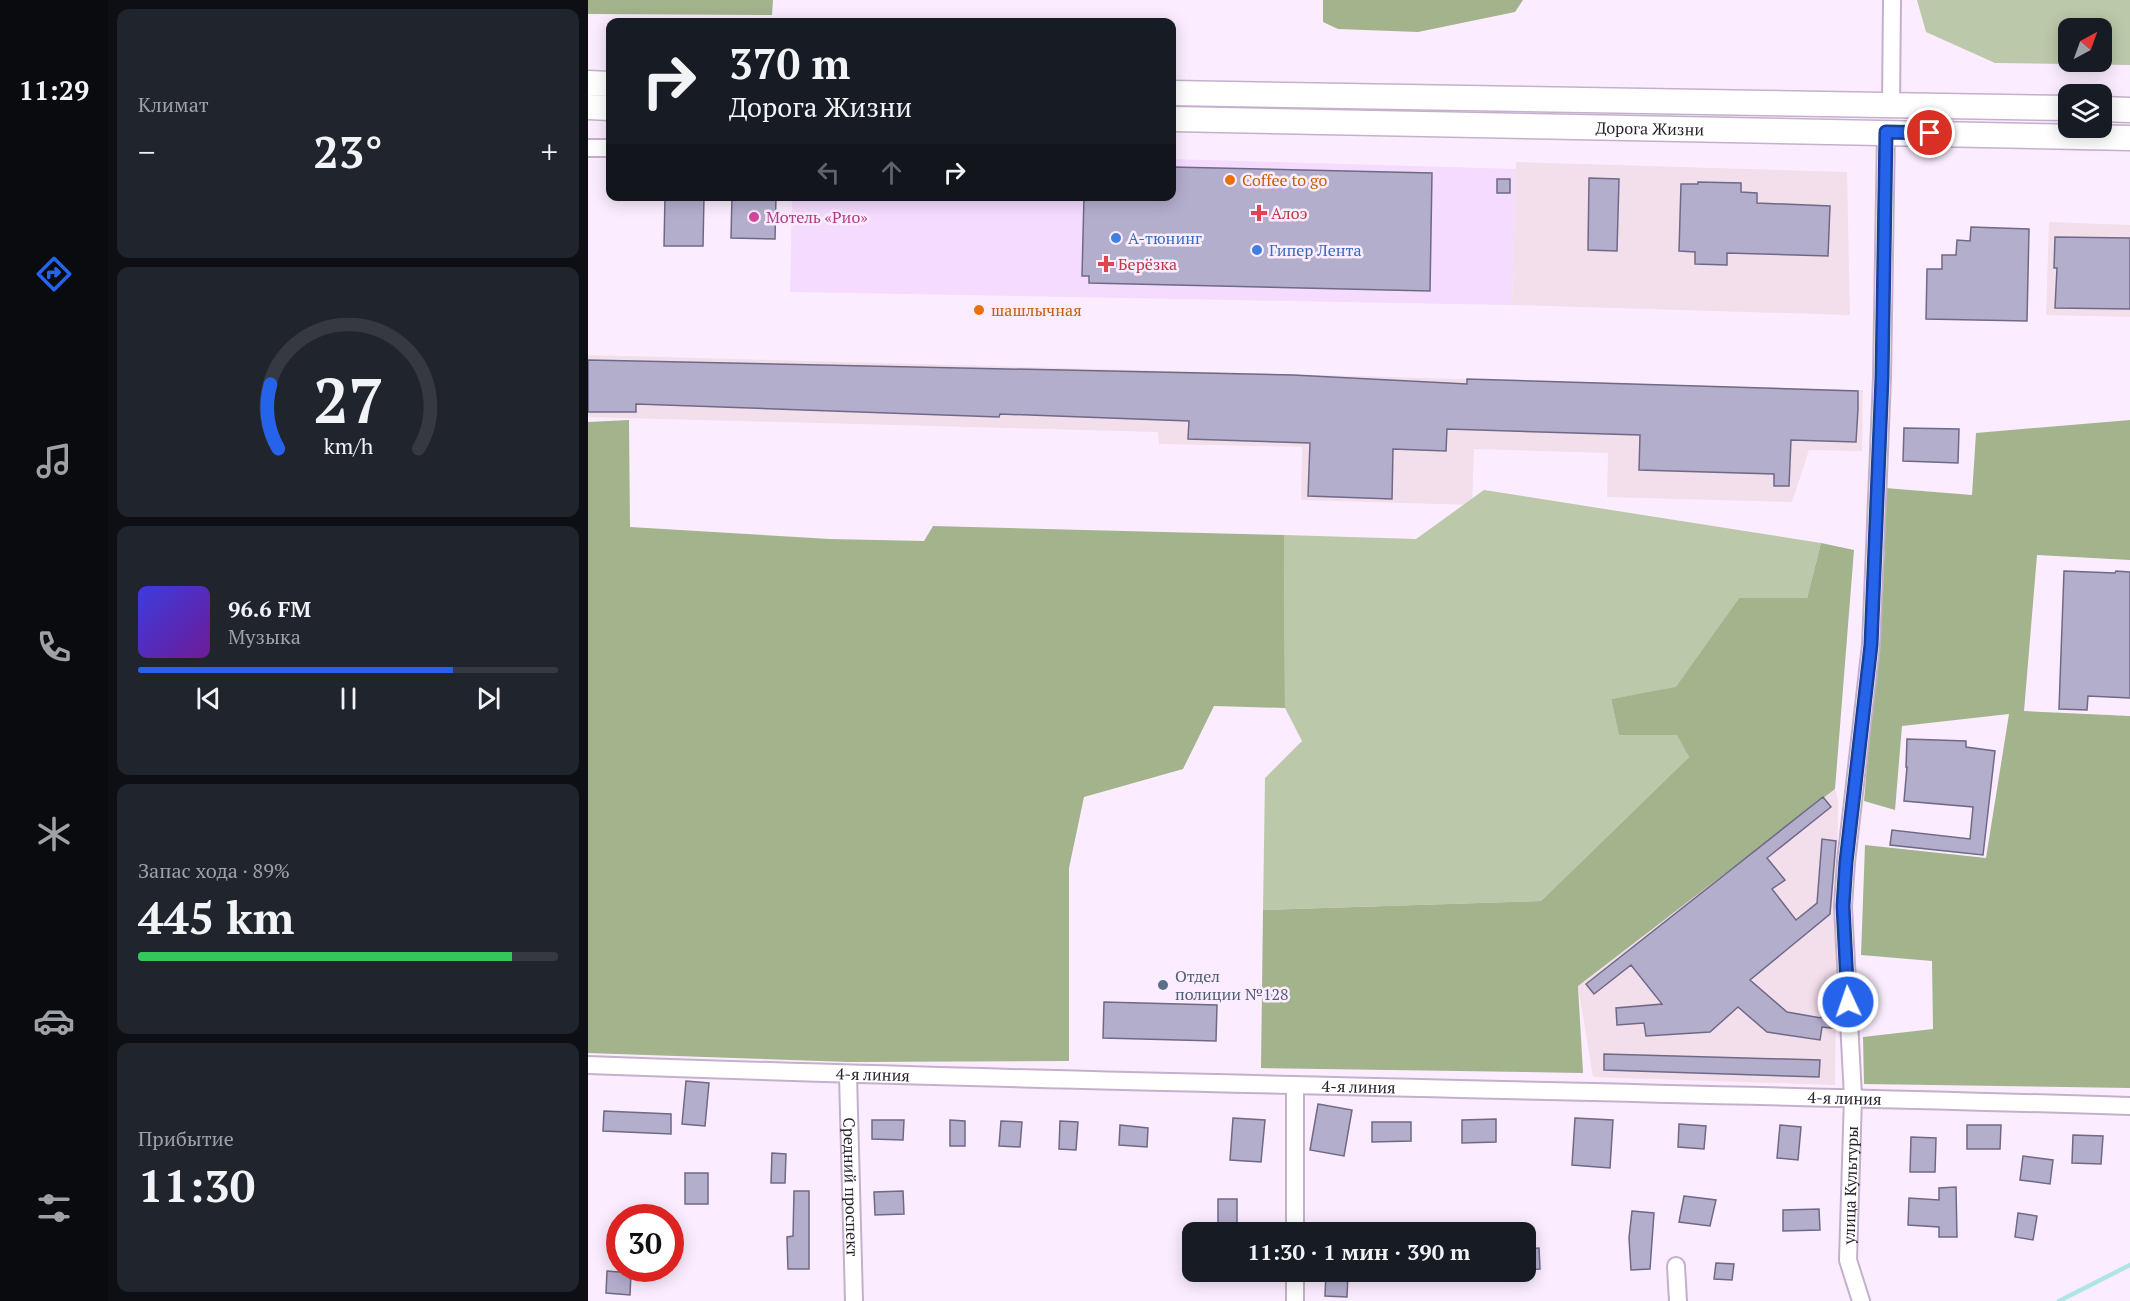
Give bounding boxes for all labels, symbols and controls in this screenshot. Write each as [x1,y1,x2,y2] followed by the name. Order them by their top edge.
[2058,18,2112,72] north arrow
[2058,18,2112,138] map controls
[729,35,850,91] text: 370 m
[630,42,708,120] icon: right
[19,72,89,108] text: 11:29
[2058,84,2112,138] button: layers
[729,89,912,125] text: Дорога Жизни
[138,91,209,118] text: Климат
[1904,107,1955,158] pin
[1595,116,1705,141] street label: Дорога Жизни
[1913,116,1946,149] icon: arrive
[313,121,383,181] text: 23°
[138,130,156,173] text: −
[540,130,558,173] text: +
[812,156,845,189] icon: left
[875,156,908,189] icon: ahead
[938,156,971,189] icon: right
[1242,169,1327,191] place label: Coffee to go
[1223,173,1237,187] marker: Coffee to go
[1271,202,1307,224] place label: Алоэ
[766,206,868,228] place label: Мотель «Рио»
[1252,206,1266,220] marker: Алоэ
[747,210,761,224] marker: Мотель «Рио»
[1128,227,1202,249] place label: А-тюнинг
[1109,231,1123,245] marker: А-тюнинг
[1269,239,1362,261] place label: Гипер Лента
[1250,243,1264,257] marker: Гипер Лента
[33,253,75,295] icon: directions
[1118,253,1177,275] place label: Берёзка
[1099,257,1113,271] marker: Берёзка
[991,299,1082,321] place label: шашлычная
[972,303,986,317] marker: шашлычная
[313,358,383,441] text: 27
[323,433,373,461] text: km/h
[33,440,75,482] icon: music
[228,594,311,623] text: 96.6 FM
[228,623,301,650] text: Музыка
[33,626,75,668] icon: phone
[192,682,225,715] icon: previous
[332,682,365,715] icon: pause
[472,682,505,715] icon: next
[33,813,75,855] icon: climate
[138,857,290,884] text: Запас хода · 89%
[138,887,294,947] text: 445 km
[1175,965,1289,1005] place label: Отдел полиции №128
[1816,970,1880,1034] position arrow
[1156,978,1170,992] marker: Отдел полиции №128
[33,1000,75,1042] icon: car
[836,1062,910,1086] street label: 4-я линия
[1321,1075,1396,1098] street label: 4-я линия
[1807,1086,1882,1110] street label: 4-я линия
[838,1117,864,1257] street label: Средний проспект
[138,1125,234,1152] text: Прибытие
[1837,1125,1863,1246] street label: улица Культуры
[138,1155,255,1215] text: 11:30
[33,1187,75,1229] icon: filters
[606,1204,684,1282] speed limit sign: 30
[1248,1237,1470,1266] text: 11:30 · 1 мин · 390 m

